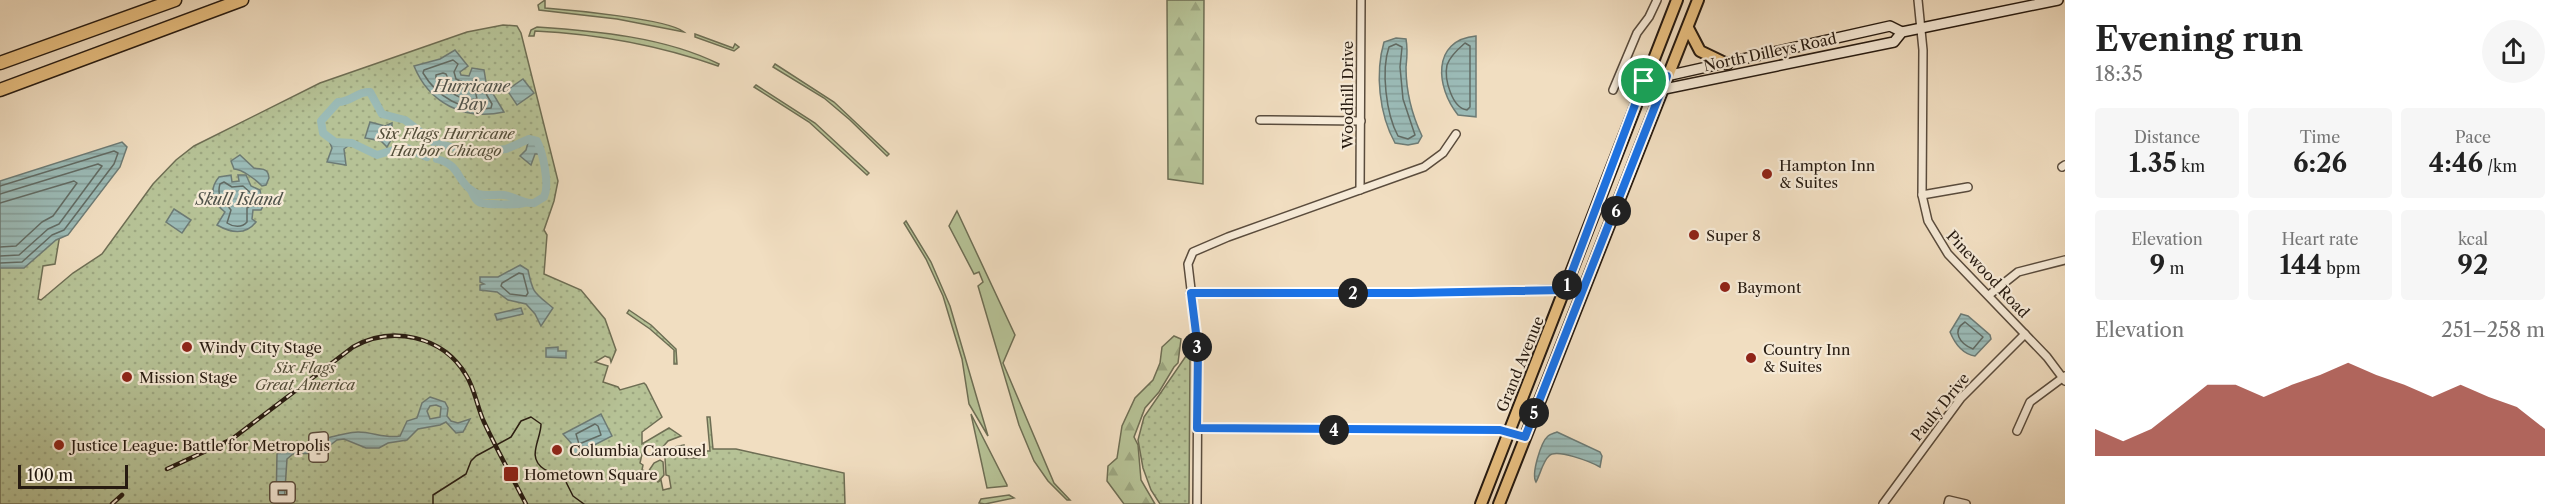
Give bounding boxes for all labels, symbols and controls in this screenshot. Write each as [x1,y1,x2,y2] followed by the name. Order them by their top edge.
[2095,19,2303,60] text: Evening run
[2482,20,2545,83] button: share
[1702,29,1838,75] street label: North Dilleys Road
[1338,41,1357,150] street label: Woodhill Drive
[1618,55,1669,106] pin
[2095,62,2143,86] text: 18:35
[1627,64,1660,97] icon: arrive
[432,76,511,114] water label: Hurricane Bay
[376,124,515,160] park label: Six Flags Hurricane Harbor Chicago
[2134,127,2200,147] text: Distance
[2300,127,2340,147] text: Time
[2455,127,2491,147] text: Pace
[2129,147,2177,179] text: 1.35
[2293,147,2347,179] text: 6:26
[2429,147,2483,179] text: 4:46
[1779,156,1876,192] place label: Hampton Inn & Suites
[2177,156,2205,176] text: km
[2483,156,2517,176] text: /km
[1760,167,1774,181] marker: Hampton Inn & Suites
[195,189,284,209] water label: Skull Island
[1601,196,1631,226] pin: 6
[1611,201,1621,221] text: 6
[1706,226,1761,245] place label: Super 8
[1943,226,2033,322] street label: Pinewood Road
[1687,228,1701,242] marker: Super 8
[2131,229,2203,249] text: Elevation
[2281,229,2359,249] text: Heart rate
[2458,229,2488,249] text: kcal
[2150,249,2165,281] text: 9
[2279,249,2322,281] text: 144
[2458,249,2488,281] text: 92
[2165,258,2184,278] text: m
[2322,258,2361,278] text: bpm
[1552,270,1582,300] pin: 1
[1563,275,1571,295] text: 1
[1338,278,1368,308] pin: 2
[1737,278,1802,297] place label: Baymont
[1718,280,1732,294] marker: Baymont
[1348,283,1358,303] text: 2
[1492,313,1548,415] street label: Grand Avenue
[2095,318,2184,342] text: Elevation
[2441,318,2545,342] text: 251–258 m
[1182,332,1212,362] pin: 3
[1192,337,1202,357] text: 3
[198,338,322,357] place label: Windy City Stage
[180,340,194,354] marker: Windy City Stage
[1763,340,1851,376] place label: Country Inn & Suites
[1744,351,1758,365] marker: Country Inn & Suites
[255,358,355,394] park label: Six Flags Great America
[139,368,237,387] place label: Mission Stage
[1907,369,1973,445] street label: Pauly Drive
[120,370,134,384] marker: Mission Stage
[1519,398,1549,428] pin: 5
[1530,403,1538,423] text: 5
[1319,415,1349,445] pin: 4
[1329,420,1339,440] text: 4
[69,436,330,455] place label: Justice League: Battle for Metropolis
[52,438,66,452] marker: Justice League: Battle for Metropolis
[569,441,707,460] place label: Columbia Carousel
[550,443,564,457] marker: Columbia Carousel
[18,462,128,490] scale bar
[27,465,73,485] text: 100 m
[502,465,520,483] marker: Hometown Square
[524,465,658,484] place label: Hometown Square

